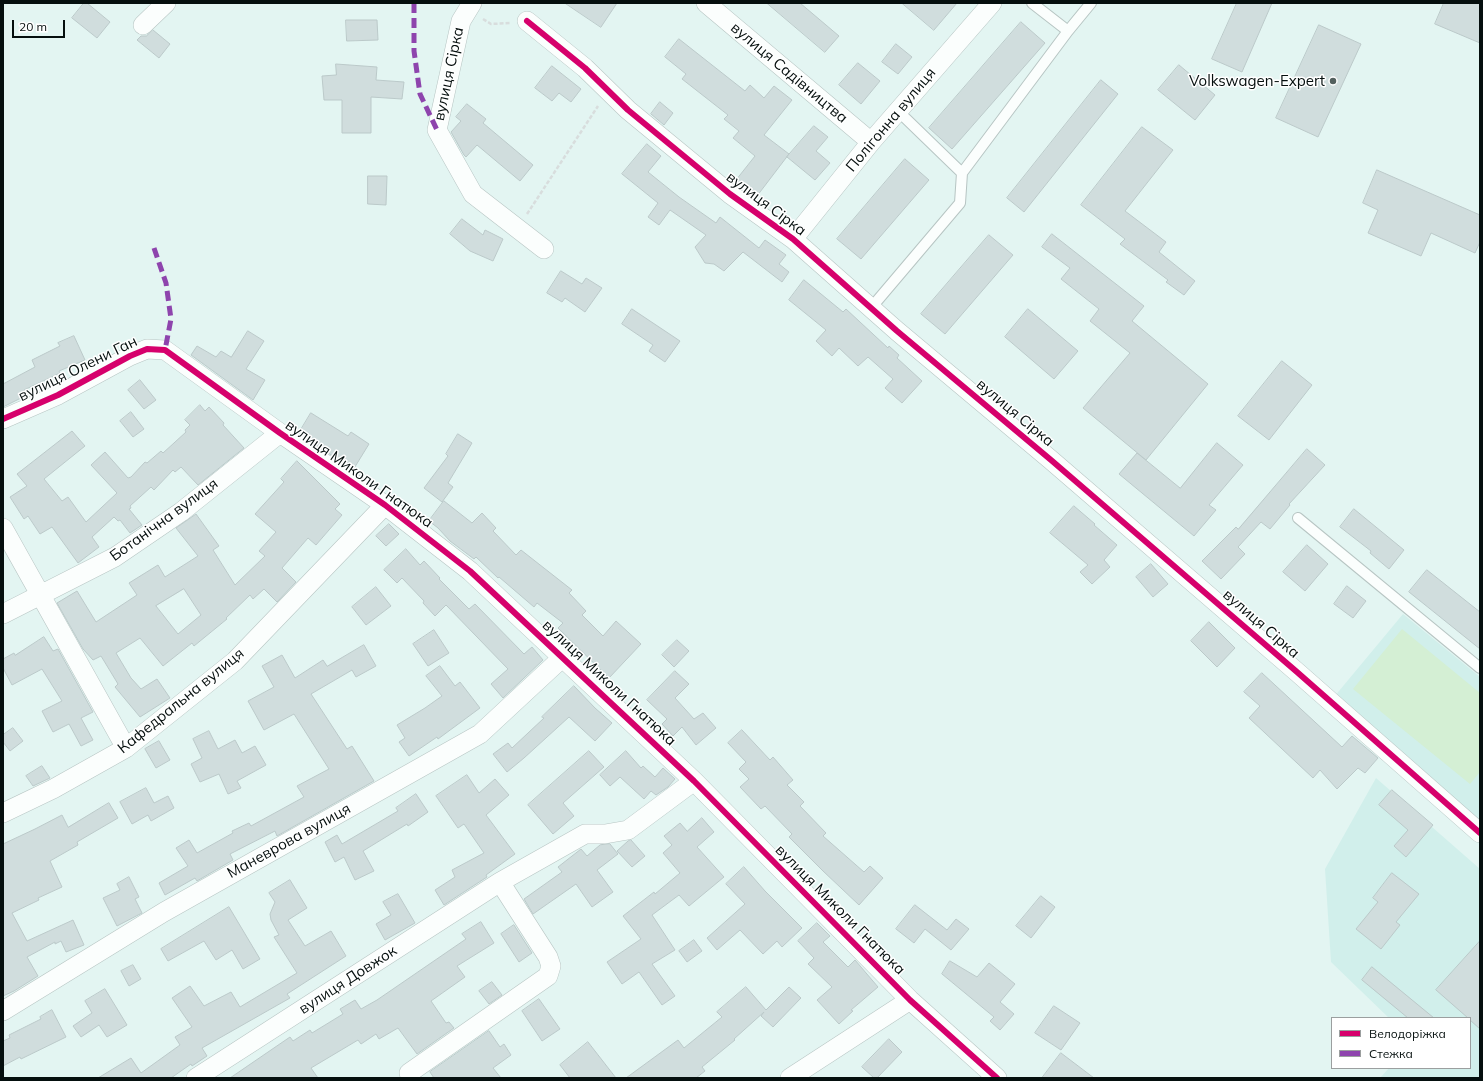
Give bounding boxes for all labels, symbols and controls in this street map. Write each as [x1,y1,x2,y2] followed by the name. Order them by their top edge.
[14,12,67,38] scale bar
[19,19,47,34] text: 20 m
[727,19,851,127] street label: вулиця Садівництва
[430,25,468,123] street label: вулиця Сірка
[842,64,940,176] street label: Полігонна вулиця
[1189,72,1325,90] place label: Volkswagen-Expert
[1328,76,1338,86] marker: Volkswagen-Expert
[722,168,810,240] street label: вулиця Сірка
[16,332,140,406] street label: вулиця Олени Ган
[973,375,1057,451] street label: вулиця Сірка
[282,416,436,532] street label: вулиця Миколи Гнатюка
[106,475,222,565] street label: Ботанічна вулиця
[1219,586,1303,662] street label: вулиця Сірка
[538,616,680,750] street label: вулиця Миколи Гнатюка
[114,645,248,757] street label: Кафедральна вулиця
[224,800,354,882] street label: Маневрова вулиця
[771,841,909,979] street label: вулиця Миколи Гнатюка
[296,942,400,1018] street label: вулиця Довжок
[1331,1017,1471,1069] legend
[1369,1026,1446,1041] text: Велодоріжка
[1369,1046,1413,1061] text: Стежка

